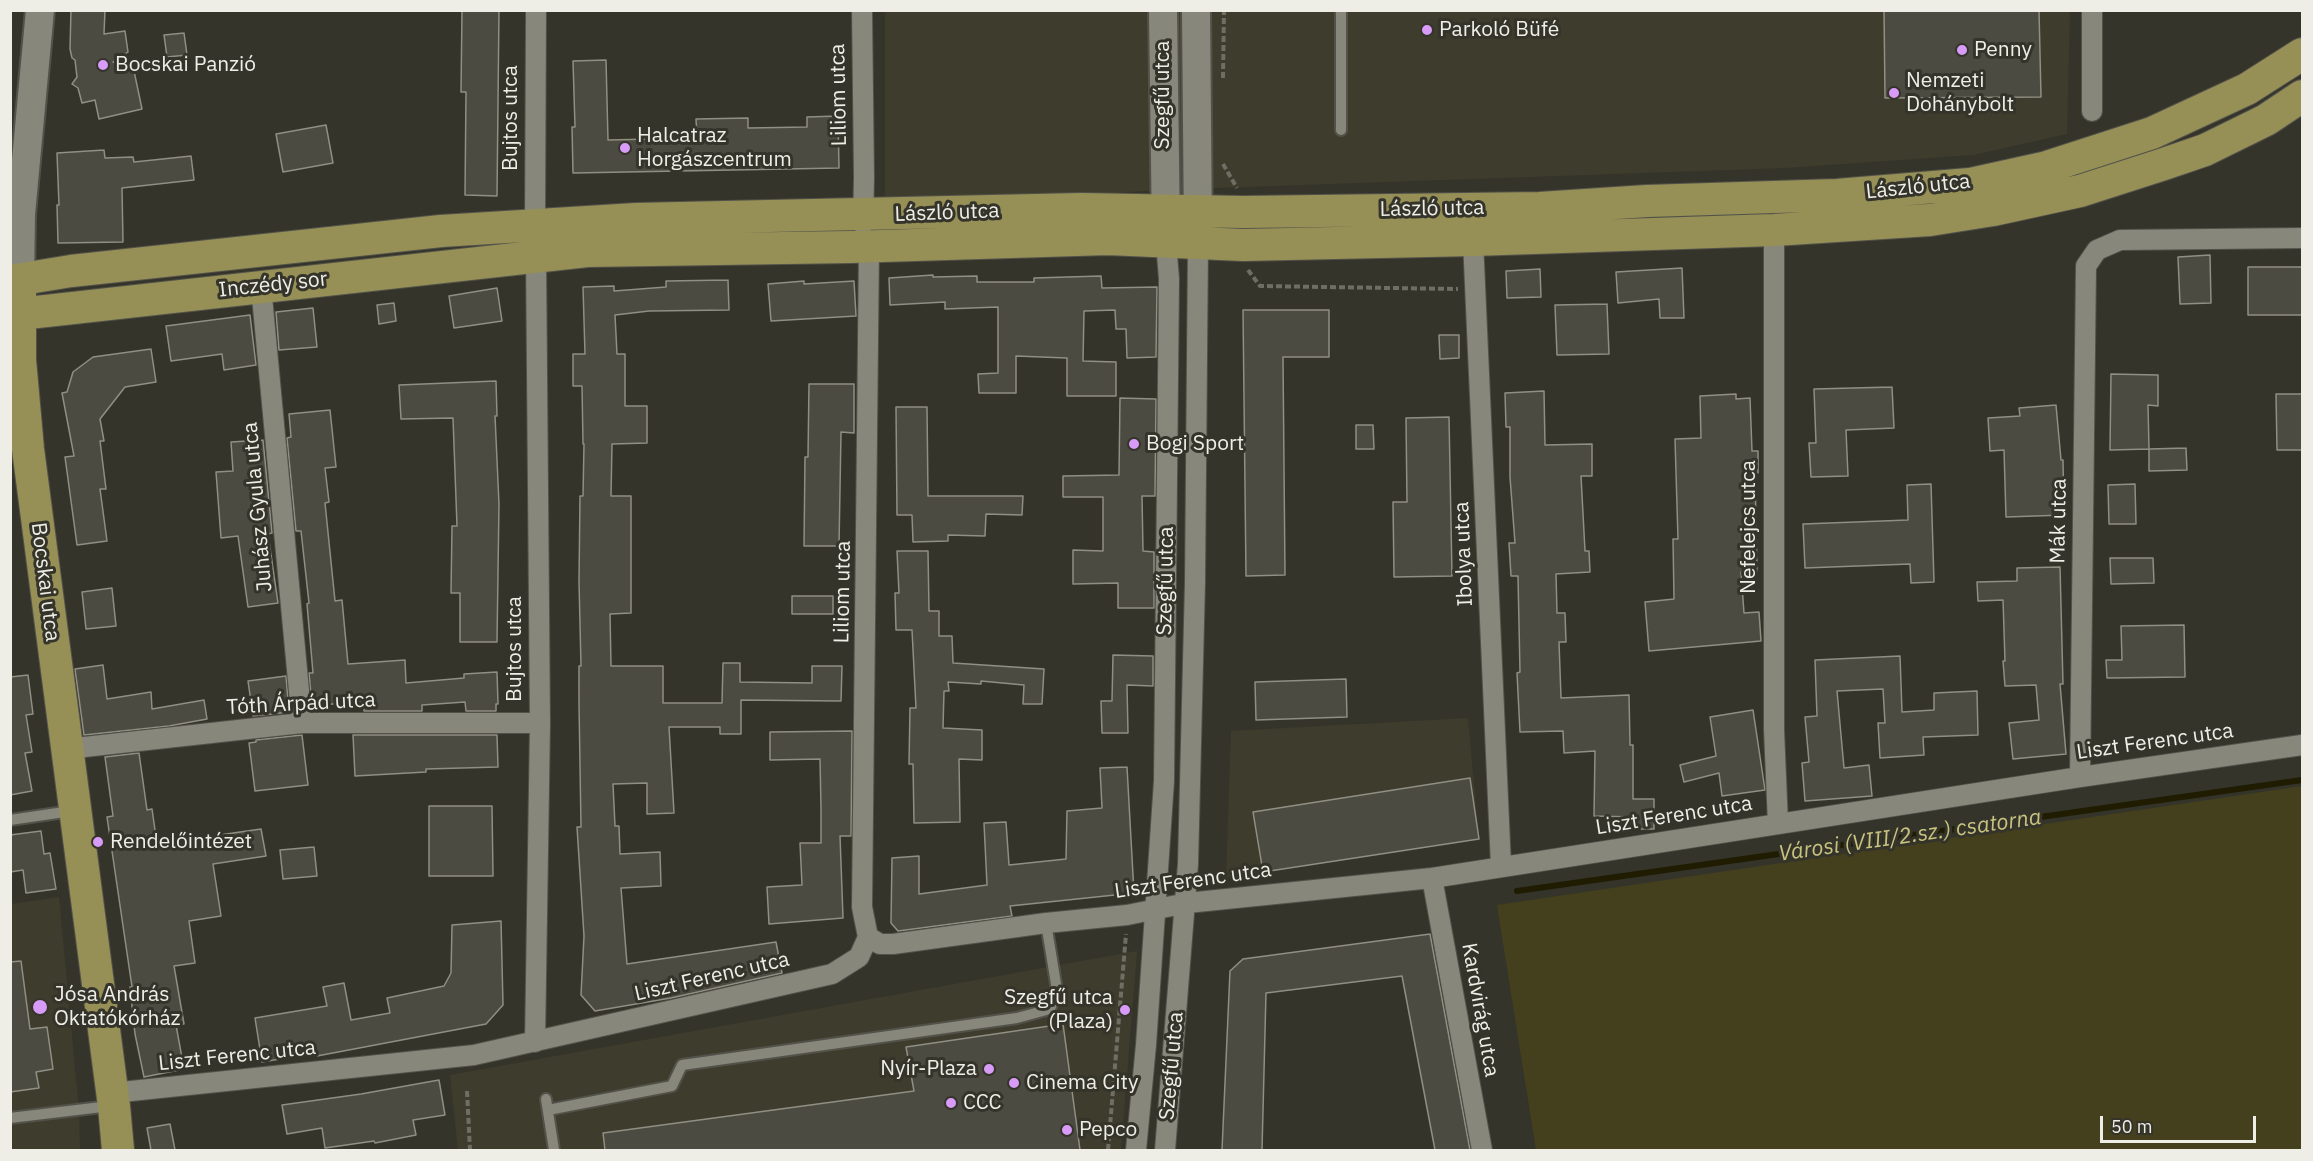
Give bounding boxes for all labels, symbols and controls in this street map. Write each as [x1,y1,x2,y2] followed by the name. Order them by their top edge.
[1439,17,1559,43] place label: Parkoló Büfé
[1420,23,1434,37] marker: Parkoló Büfé
[1974,37,2032,63] place label: Penny
[1150,40,1176,150] street label: Szegfű utca
[826,43,852,147] street label: Liliom utca
[1955,43,1969,57] marker: Penny
[115,52,256,78] place label: Bocskai Panzió
[96,58,110,72] marker: Bocskai Panzió
[498,65,524,171] street label: Bujtos utca
[1906,68,2014,118] place label: Nemzeti Dohánybolt
[1887,86,1901,100] marker: Nemzeti Dohánybolt
[637,123,792,173] place label: Halcatraz Horgászcentrum
[618,141,632,155] marker: Halcatraz Horgászcentrum
[1865,169,1971,205] street label: László utca
[1379,195,1485,223] street label: László utca
[894,199,1000,227] street label: László utca
[217,267,329,303] street label: Inczédy sor
[238,421,278,593] street label: Juhász Gyula utca
[1146,431,1244,457] place label: Bogi Sport
[1127,437,1141,451] marker: Bogi Sport
[1736,460,1762,594] street label: Nefelejcs utca
[2046,478,2072,564] street label: Mák utca
[1450,501,1478,607] street label: Ibolya utca
[25,521,65,643] street label: Bocskai utca
[1152,526,1180,636] street label: Szegfű utca
[830,540,856,644] street label: Liliom utca
[502,596,528,702] street label: Bujtos utca
[226,688,376,720] street label: Tóth Árpád utca
[2075,719,2235,765] street label: Liszt Ferenc utca
[1594,791,1754,841] street label: Liszt Ferenc utca
[1777,804,2043,868] water label: Városi (VIII/2.sz.) csatorna
[110,829,252,855] place label: Rendelőintézet
[91,835,105,849] marker: Rendelőintézet
[1113,858,1273,904] street label: Liszt Ferenc utca
[1456,941,1504,1079] street label: Kardvirág utca
[632,947,792,1007] street label: Liszt Ferenc utca
[54,982,180,1032] place label: Jósa András Oktatókórház
[1004,985,1113,1035] place label: Szegfű utca (Plaza)
[31,998,49,1016] marker: Jósa András Oktatókórház
[1118,1003,1132,1017] marker: Szegfű utca (Plaza)
[1155,1011,1189,1121] street label: Szegfű utca
[157,1035,317,1077] street label: Liszt Ferenc utca
[880,1056,977,1082] place label: Nyír-Plaza
[982,1062,996,1076] marker: Nyír-Plaza
[1026,1070,1138,1096] place label: Cinema City
[1007,1076,1021,1090] marker: Cinema City
[963,1090,1002,1116] place label: CCC
[944,1096,958,1110] marker: CCC
[2103,1104,2259,1142] scale bar
[2111,1115,2153,1138] text: 50 m
[1079,1117,1137,1143] place label: Pepco
[1060,1123,1074,1137] marker: Pepco

